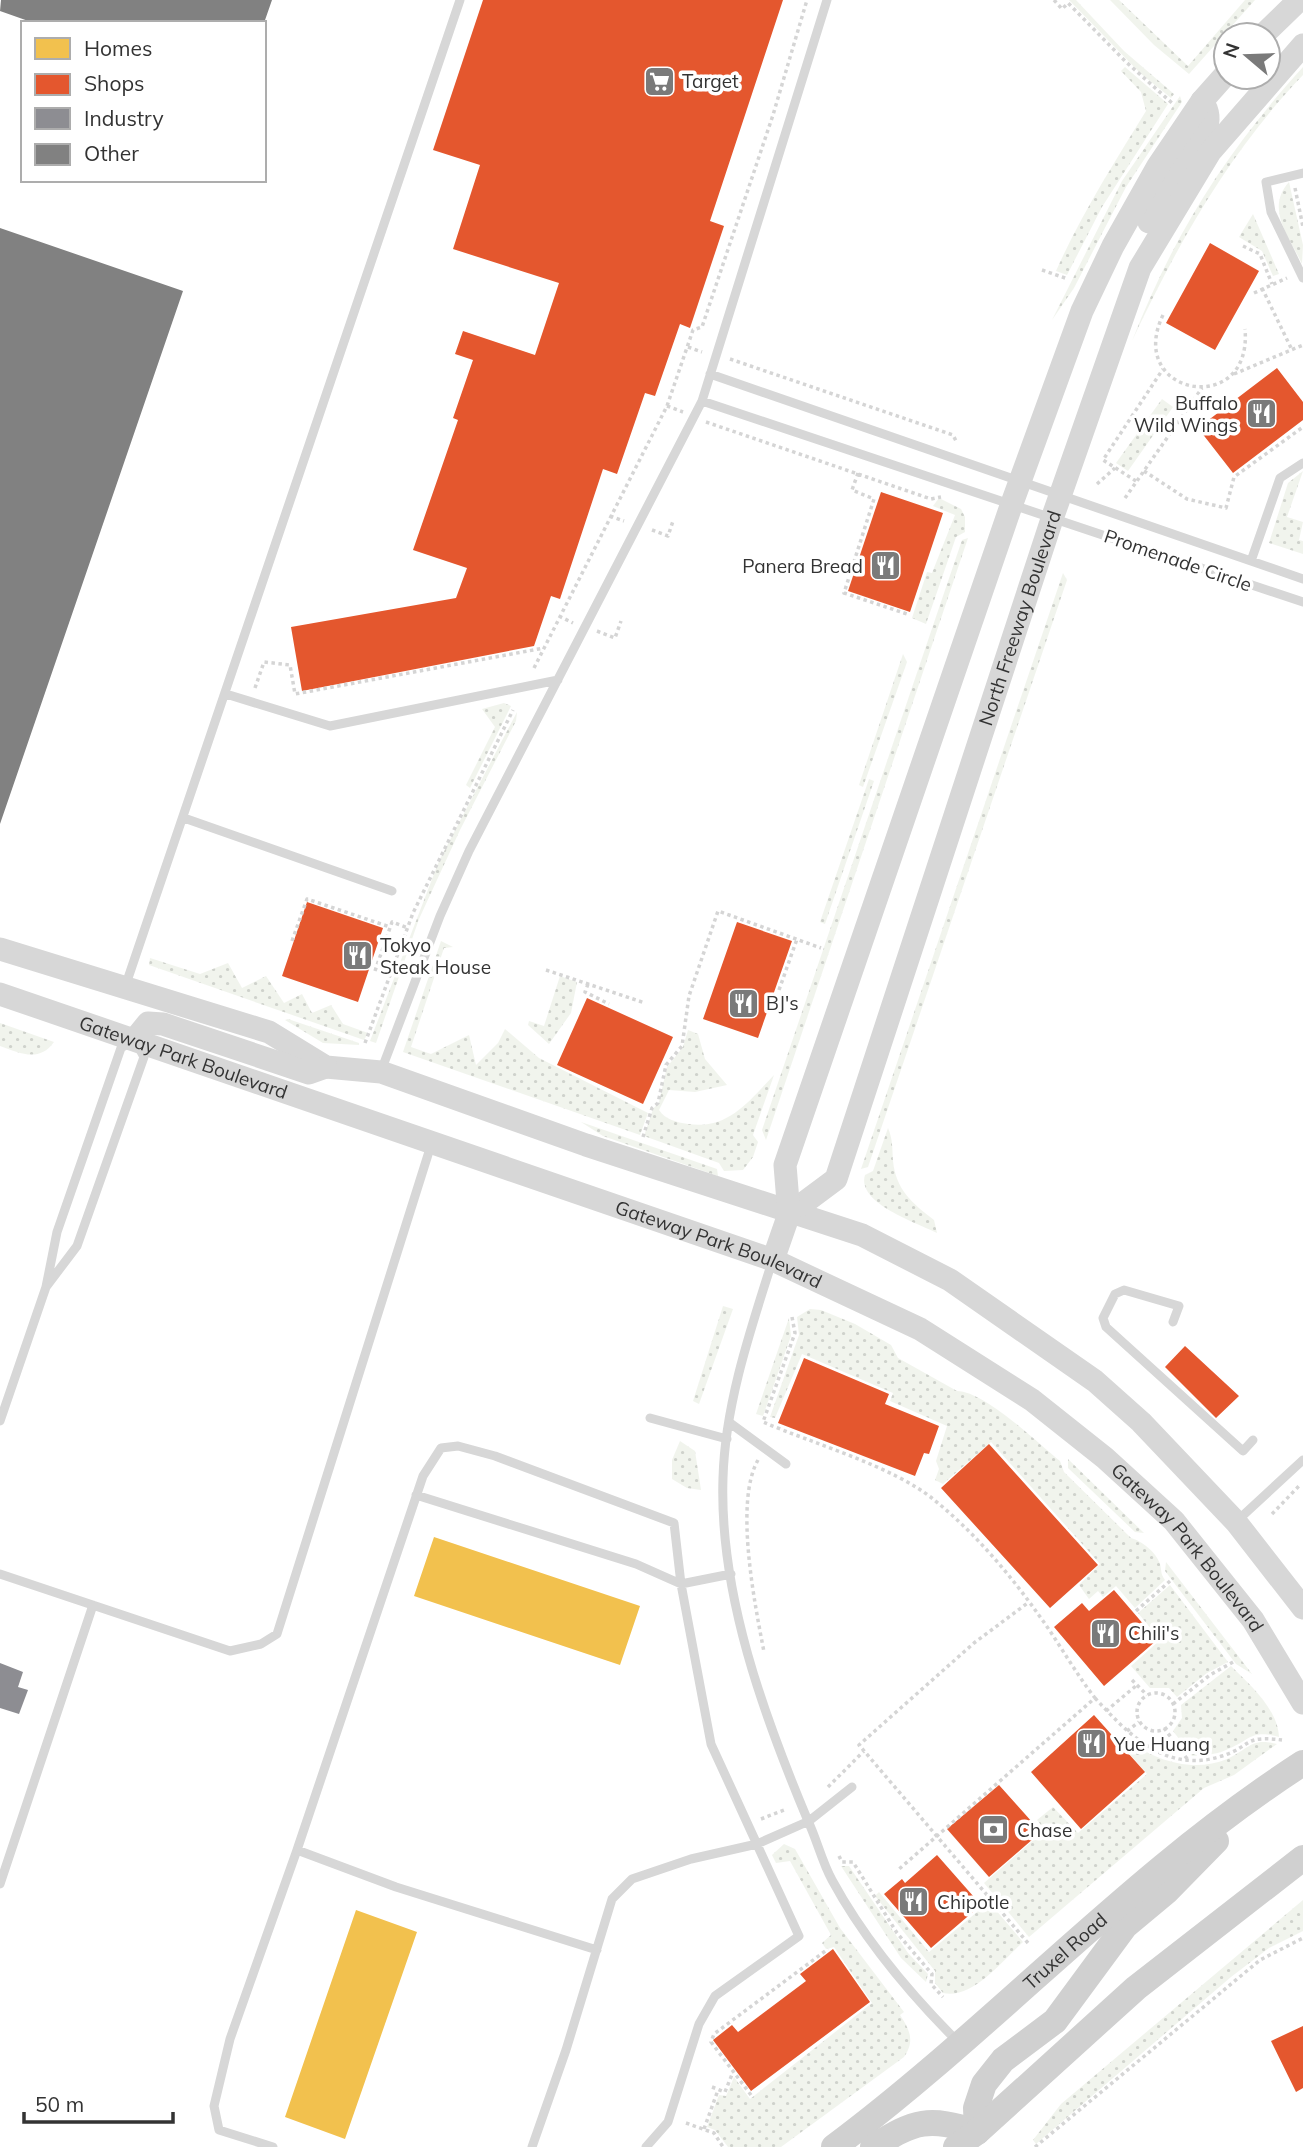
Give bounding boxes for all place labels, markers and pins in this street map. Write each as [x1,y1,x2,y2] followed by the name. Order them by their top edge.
[642,64,676,98] supermarket icon: Target
[682,69,739,93] place label: Target
[1134,391,1238,437] place label: Buffalo Wild Wings
[1244,397,1278,431] restaurant icon: Buffalo Wild Wings
[869,549,903,583] restaurant icon: Panera Bread
[742,554,863,578] place label: Panera Bread
[380,933,491,979] place label: Tokyo Steak House
[340,939,374,973] restaurant icon: Tokyo Steak House
[726,986,760,1020] restaurant icon: BJ's
[766,991,799,1015] place label: BJ's
[1088,1616,1122,1650] restaurant icon: Chili's
[1128,1621,1179,1645] place label: Chili's
[1074,1727,1108,1761] restaurant icon: Yue Huang
[1113,1732,1210,1756] place label: Yue Huang
[977,1813,1011,1847] bank icon: Chase
[1017,1818,1072,1842] place label: Chase
[897,1885,931,1919] restaurant icon: Chipotle
[937,1890,1009,1914] place label: Chipotle

